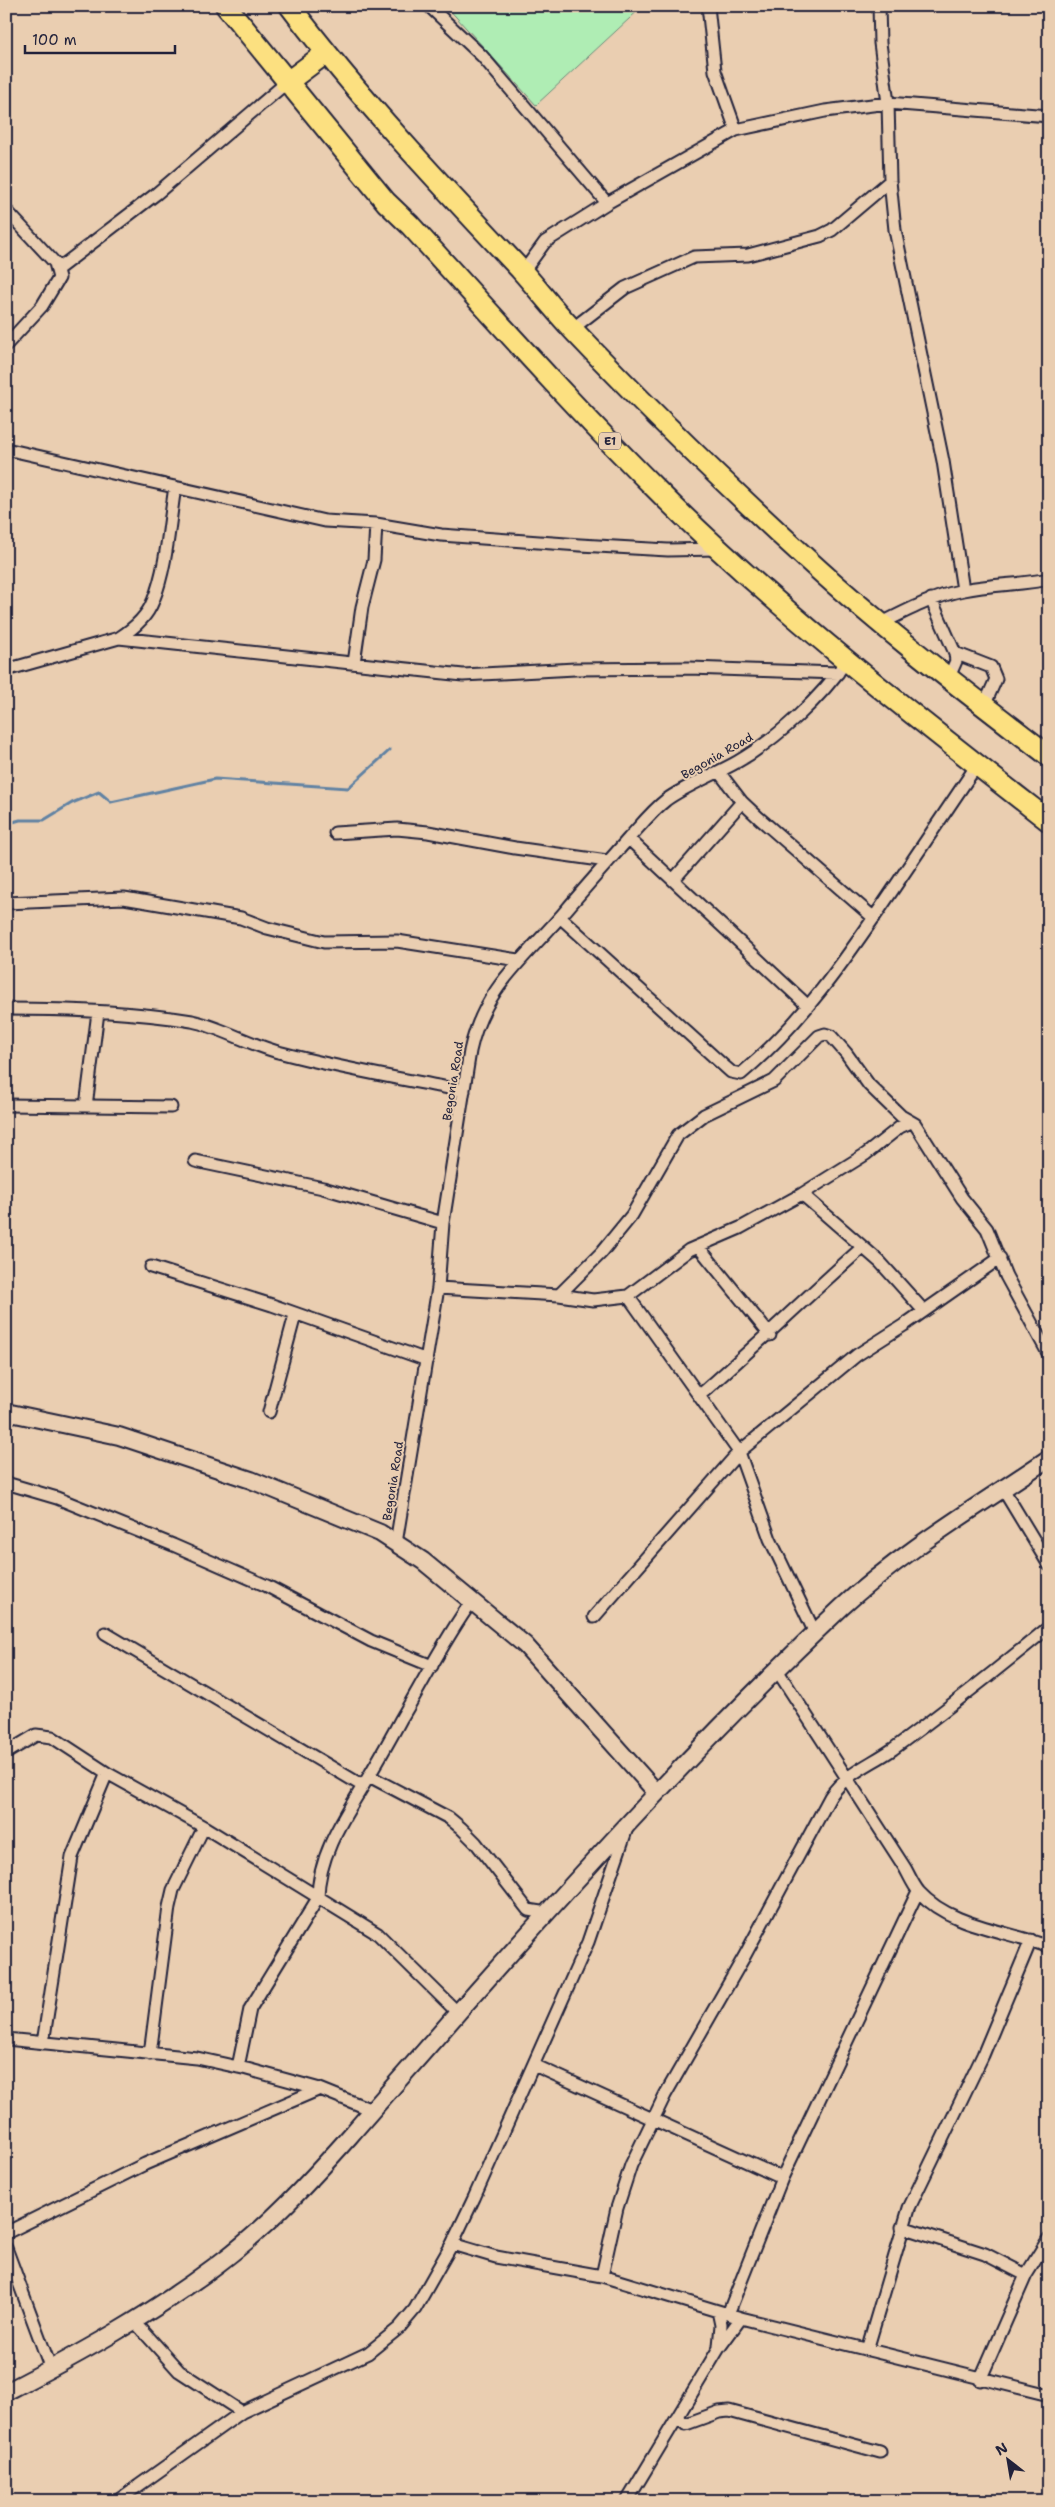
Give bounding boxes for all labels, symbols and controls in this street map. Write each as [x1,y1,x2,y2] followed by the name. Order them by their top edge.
[25,22,175,54] scale bar
[32,30,77,50] text: 100 m
[599,432,621,450] road number: E1
[678,729,756,783] street label: Begonia Road
[439,1040,467,1122] street label: Begonia Road
[379,1440,407,1522] street label: Begonia Road
[982,2434,1032,2484] north arrow
[992,2438,1011,2459] text: N

